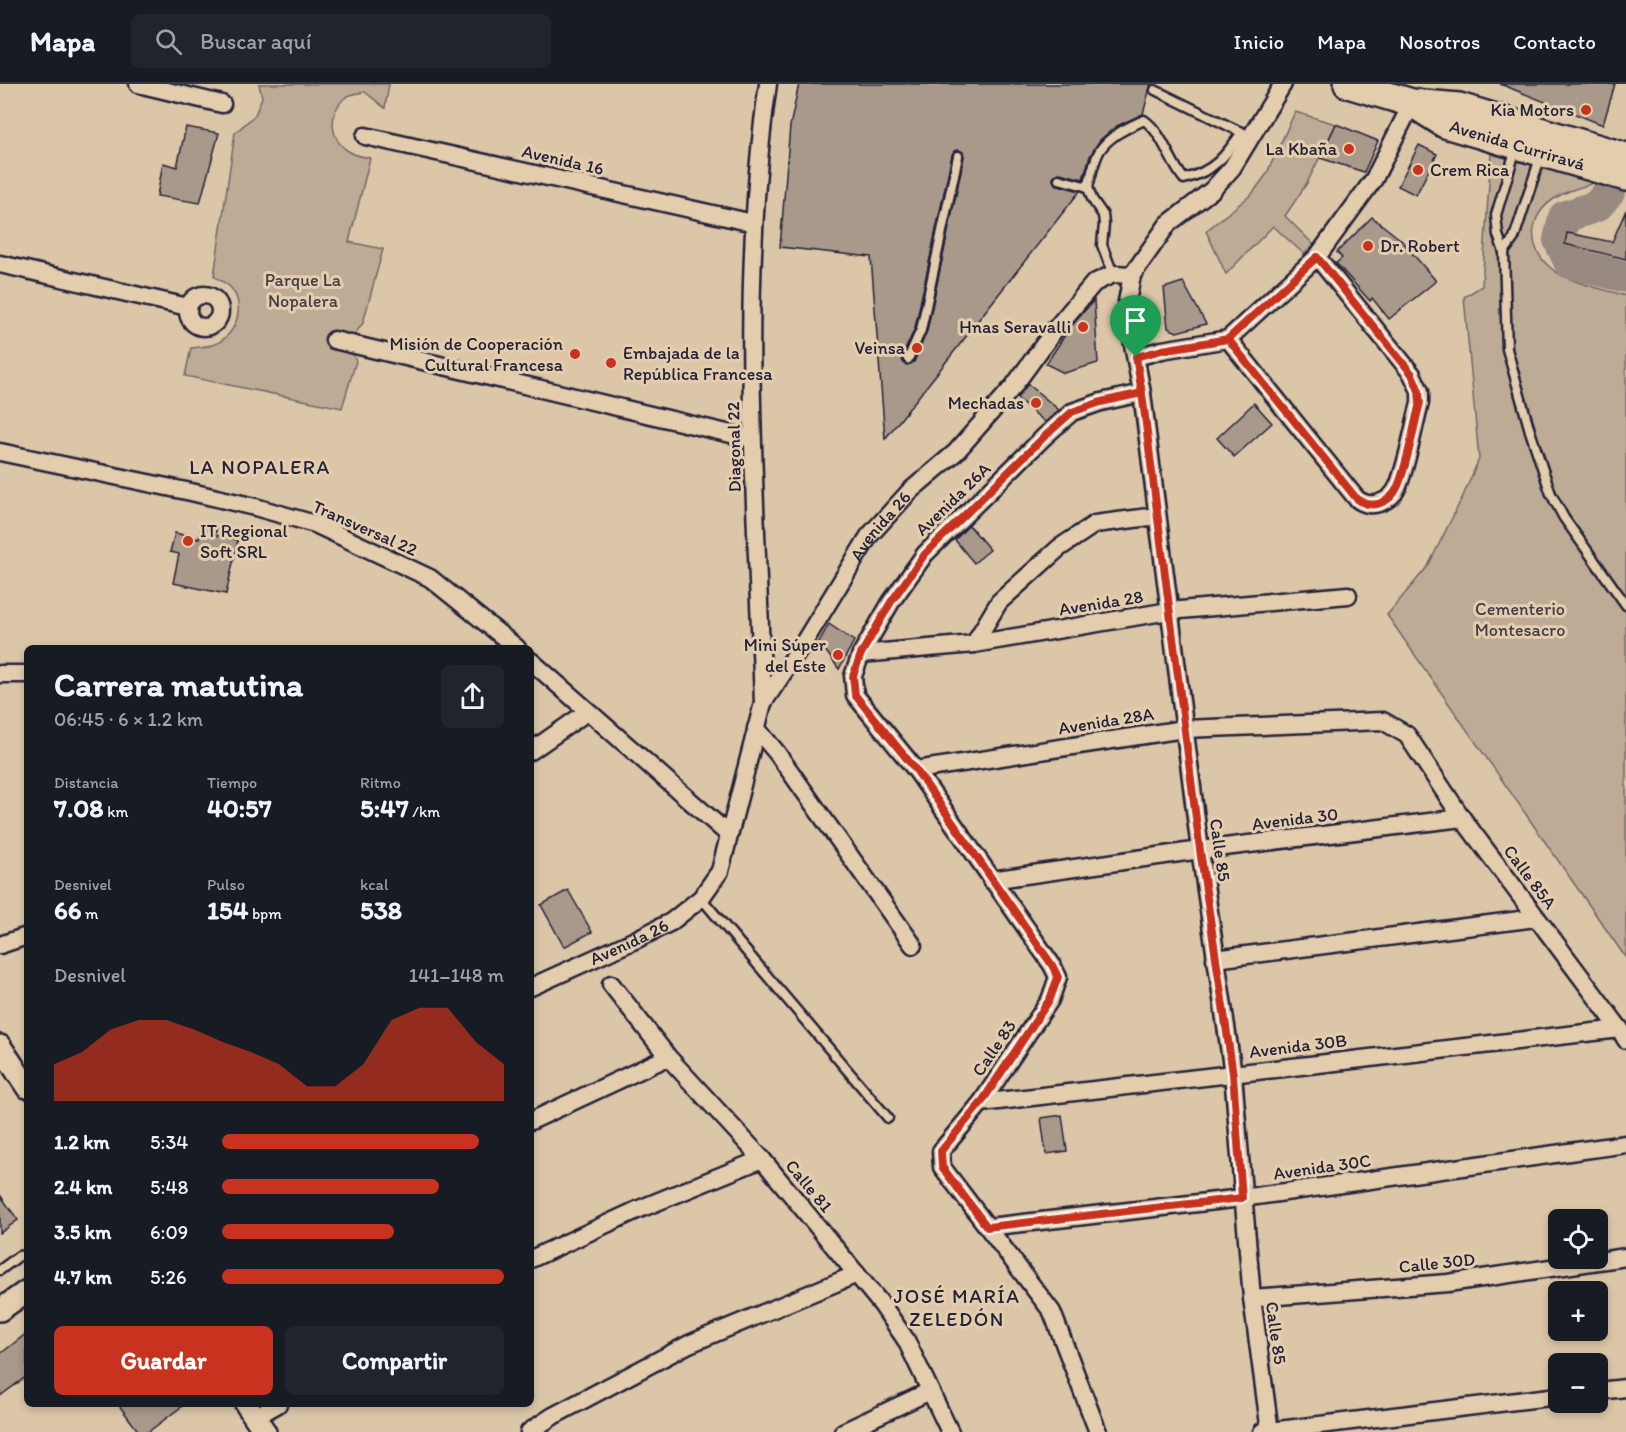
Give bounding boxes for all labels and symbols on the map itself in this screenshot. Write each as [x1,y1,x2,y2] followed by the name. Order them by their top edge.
[1490,99,1574,121] place label: Kia Motors
[1579,103,1593,117] marker: Kia Motors
[1447,115,1588,176] street label: Avenida Curriravá
[1265,138,1338,160] place label: La Kbaña
[520,140,606,180] street label: Avenida 16
[1342,142,1356,156] marker: La Kbaña
[1430,159,1510,181] place label: Crem Rica
[1411,163,1425,177] marker: Crem Rica
[1380,235,1460,257] place label: Dr. Robert
[1361,239,1375,253] marker: Dr. Robert
[265,269,342,312] park label: Parque La Nopalera
[1110,295,1161,357] pin
[959,316,1071,338] place label: Hnas Seravalli
[1076,320,1090,334] marker: Hnas Seravalli
[390,333,564,376] place label: Misión de Cooperación Cultural Francesa
[854,337,906,359] place label: Veinsa
[910,341,924,355] marker: Veinsa
[623,342,773,385] place label: Embajada de la República Francesa
[568,347,582,361] marker: Misión de Cooperación Cultural Francesa
[604,356,618,370] marker: Embajada de la República Francesa
[948,392,1024,414] place label: Mechadas
[1029,396,1043,410] marker: Mechadas
[722,401,746,493] street label: Diagonal 22
[189,455,331,479] district label: LA NOPALERA
[911,457,996,540] street label: Avenida 26A
[845,486,916,565] street label: Avenida 26
[309,495,421,561] street label: Transversal 22
[200,520,288,563] place label: IT Regional Soft SRL
[181,534,195,548] marker: IT Regional Soft SRL
[1057,585,1145,621] street label: Avenida 28
[1475,598,1565,641] park label: Cementerio Montesacro
[744,634,827,677] place label: Mini Súper del Este
[831,648,845,662] marker: Mini Súper del Este
[1057,703,1156,739] street label: Avenida 28A
[1251,803,1339,835] street label: Avenida 30
[1205,817,1235,883] street label: Calle 85
[1499,841,1562,914] street label: Calle 85A
[586,914,672,970] street label: Avenida 26
[967,1015,1021,1080] street label: Calle 83
[1248,1029,1348,1063] street label: Avenida 30B
[1272,1149,1372,1185] street label: Avenida 30C
[781,1155,837,1217] street label: Calle 81
[1398,1248,1476,1278] street label: Calle 30D
[894,1284,1020,1331] district label: JOSÉ MARÍA ZELEDÓN
[1261,1300,1291,1366] street label: Calle 85

